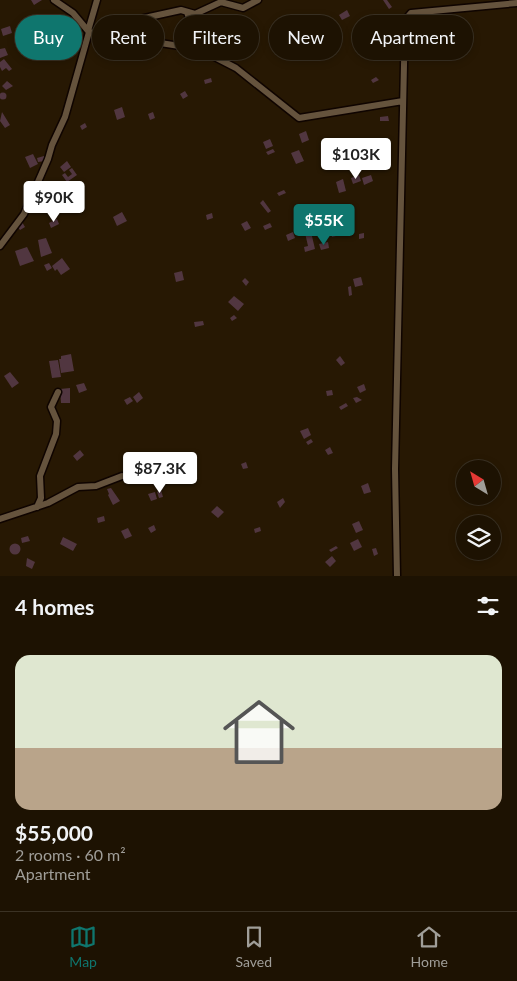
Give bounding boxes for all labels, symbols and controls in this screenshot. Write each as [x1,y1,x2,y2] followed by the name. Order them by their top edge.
[15,15,82,60] chip: Buy
[92,15,164,60] chip: Rent
[174,15,259,60] chip: Filters
[269,15,342,60] chip: New
[352,15,473,60] chip: Apartment
[321,138,391,180] pin: $103K
[332,144,380,163] text: $103K
[24,180,84,223] pin: $90K
[35,187,73,206] text: $90K
[294,204,354,246] pin: $55K
[305,210,343,229] text: $55K
[119,452,201,494] pin: $87.3K
[134,458,186,477] text: $87.3K
[456,460,501,505] north arrow
[456,460,501,560] map controls
[456,515,501,560] button: layers
[474,592,502,620] icon: filters
[15,594,94,619] text: 4 homes
[214,687,304,777] icon: home
[15,820,93,845] text: $55,000
[15,845,126,864] text: 2 rooms · 60 m²
[15,864,90,883] text: Apartment
[69,923,97,970] tab: Map
[236,923,272,970] tab: Saved
[410,923,448,970] tab: Home

